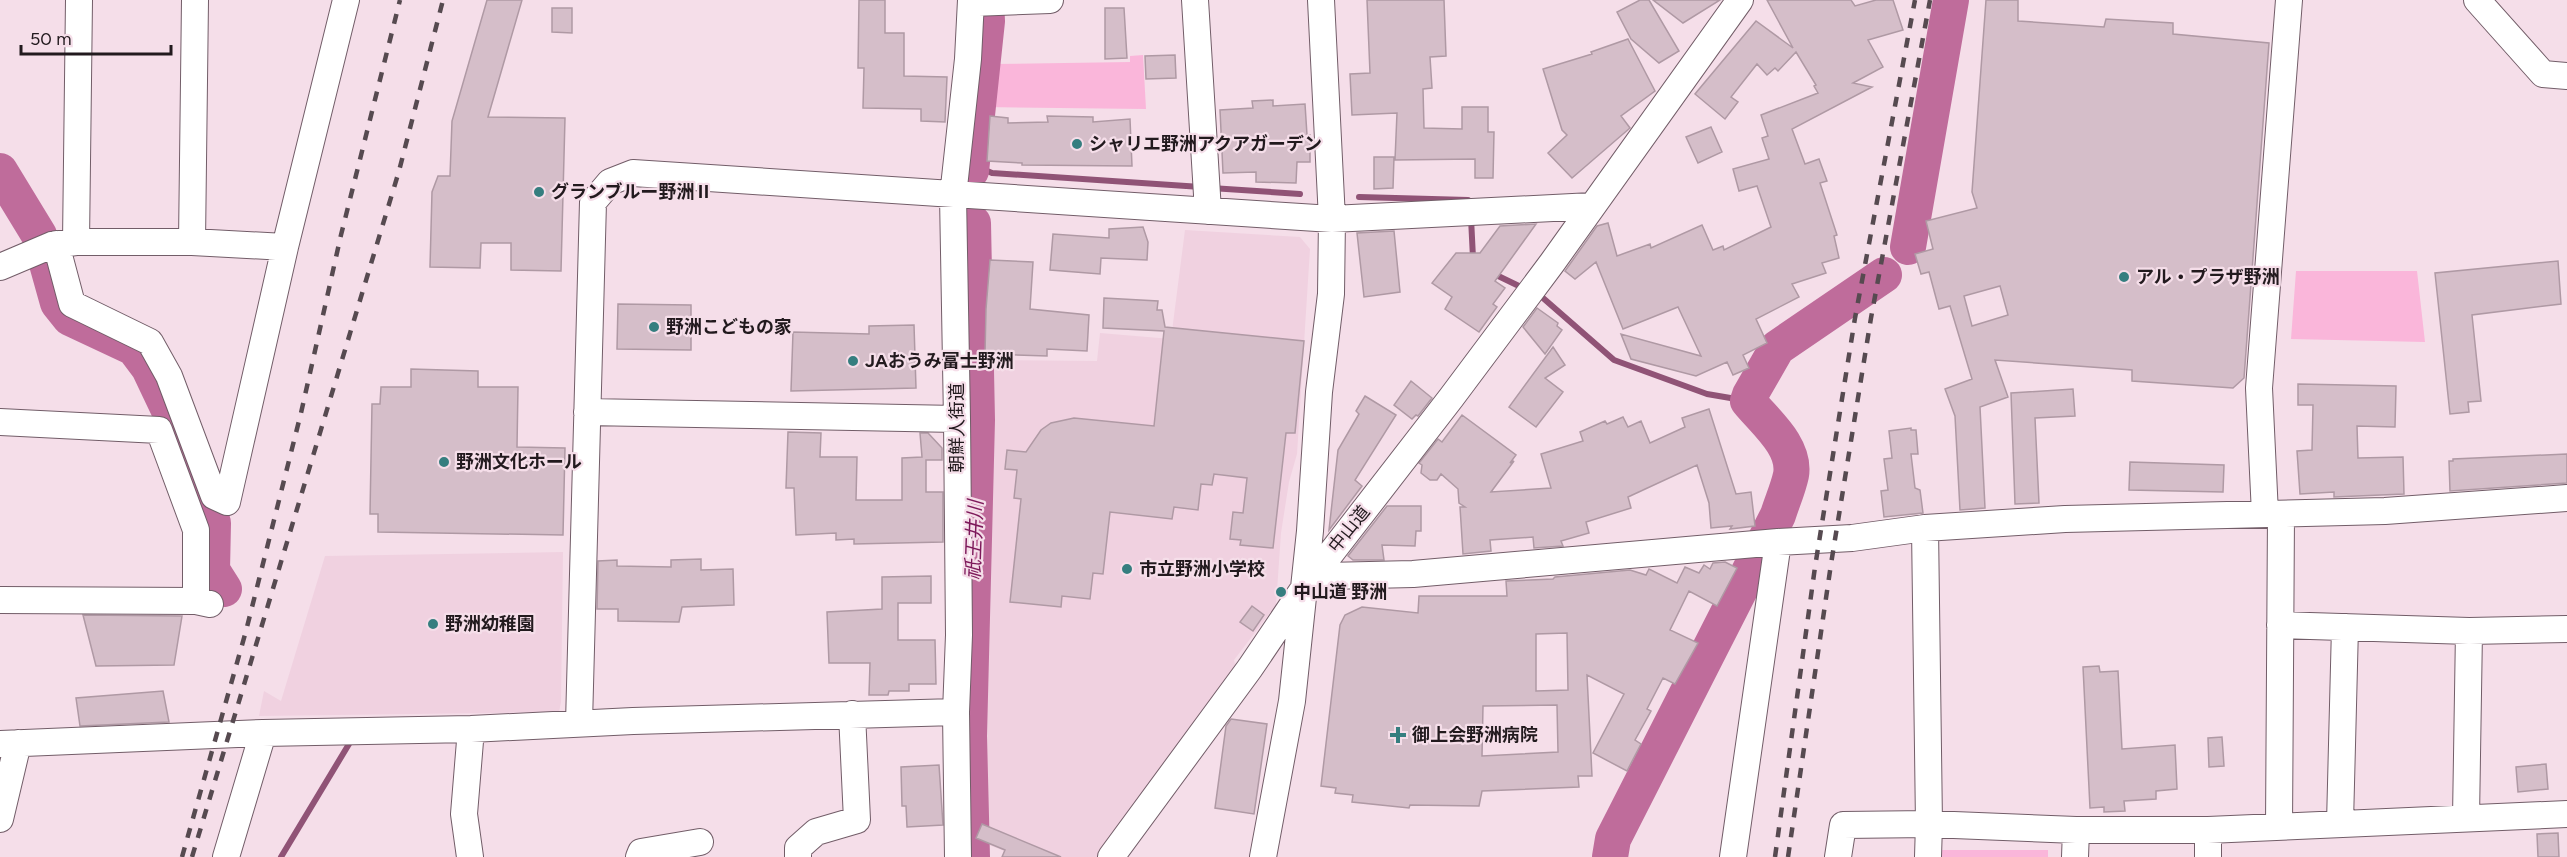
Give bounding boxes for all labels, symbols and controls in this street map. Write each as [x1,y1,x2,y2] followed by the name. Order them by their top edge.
[21,18,171,56] scale bar
[30,28,72,50] text: 50 m
[1089,133,1322,155] place label: シャリエ野洲アクアガーデン
[1070,137,1084,151] marker: シャリエ野洲アクアガーデン
[551,181,712,203] place label: グランブルー野洲Ⅱ
[532,185,546,199] marker: グランブルー野洲Ⅱ
[2136,266,2280,288] place label: アル・プラザ野洲
[2117,270,2131,284] marker: アル・プラザ野洲
[666,316,792,338] place label: 野洲こどもの家
[647,320,661,334] marker: 野洲こどもの家
[865,350,1014,372] place label: JAおうみ富士野洲
[846,354,860,368] marker: JAおうみ富士野洲
[946,383,968,473] street label: 朝鮮人街道
[456,451,582,473] place label: 野洲文化ホール
[437,455,451,469] marker: 野洲文化ホール
[961,498,987,580] water label: 祇王井川
[1323,501,1375,557] street label: 中山道
[1139,558,1265,580] place label: 市立野洲小学校
[1120,562,1134,576] marker: 市立野洲小学校
[1293,581,1387,603] place label: 中山道 野洲
[1274,585,1288,599] marker: 中山道 野洲
[445,613,535,635] place label: 野洲幼稚園
[426,617,440,631] marker: 野洲幼稚園
[1411,724,1538,746] place label: 御上会野洲病院
[1389,726,1407,744] marker: 御上会野洲病院

